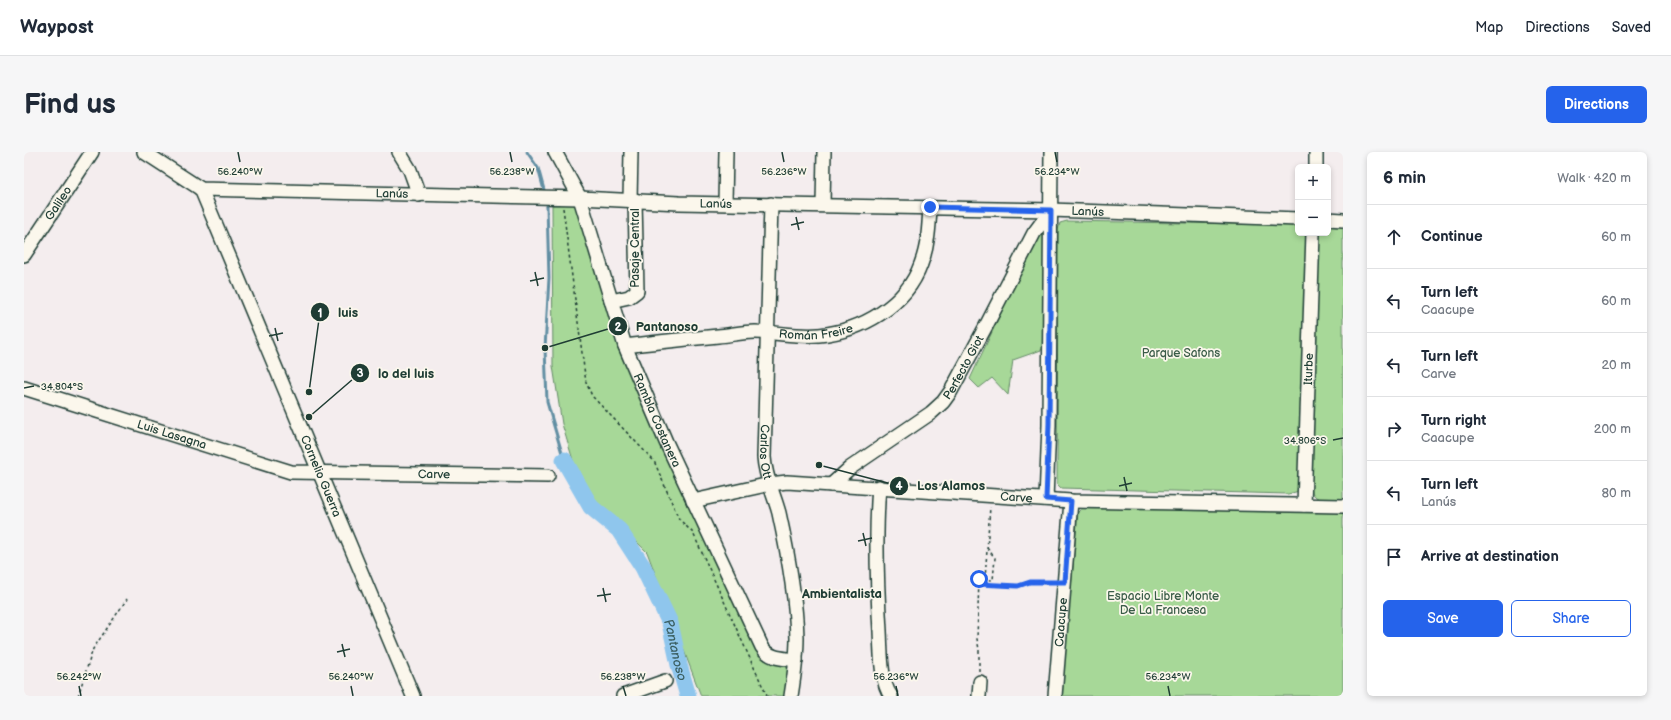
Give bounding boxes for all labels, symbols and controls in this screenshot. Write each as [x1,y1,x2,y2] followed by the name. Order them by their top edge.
[20,16,94,39] text: Waypost
[1475,19,1503,36] text: Map
[1525,19,1590,36] text: Directions
[1612,19,1651,36] text: Saved
[1546,86,1647,123] button: Directions
[24,88,116,121] text: Find us
[1295,164,1331,236] map controls
[1295,164,1331,200] button: +
[217,166,263,178] text: 56.240°W
[489,166,535,178] text: 56.238°W
[761,166,807,178] text: 56.236°W
[1034,166,1080,178] text: 56.234°W
[1383,168,1426,188] text: 6 min
[1557,170,1631,186] text: Walk · 420 m
[42,183,75,223] street label: Galileo
[376,186,409,202] street label: Lanús
[699,196,732,212] street label: Lanús
[921,198,939,216] route end
[1295,200,1331,236] button: −
[1071,204,1104,220] street label: Lanús
[628,208,643,288] street label: Pasaje Central
[1383,226,1405,248] icon: ahead
[1421,227,1483,246] text: Continue
[1601,229,1631,245] text: 60 m
[1421,283,1478,302] text: Turn left
[1383,290,1405,312] icon: left
[1601,293,1631,309] text: 60 m
[310,300,366,325] callout: luis
[1421,302,1474,318] text: Caacupe
[338,305,358,321] text: luis
[317,306,323,321] text: 1
[608,314,706,339] callout: Pantanoso
[636,319,698,335] text: Pantanoso
[614,320,622,335] text: 2
[778,321,855,343] street label: Román Freire
[940,333,988,403] street label: Perfecto Giot
[1142,346,1220,361] park label: Parque Safons
[1421,347,1478,366] text: Turn left
[1301,353,1317,385] street label: Iturbe
[1383,354,1405,376] icon: left
[1601,357,1631,373] text: 20 m
[350,361,442,386] callout: lo del luis
[356,366,364,381] text: 3
[378,366,434,382] text: lo del luis
[1421,366,1456,382] text: Carve
[630,371,684,470] street label: Rambla Costanera
[41,381,83,393] text: 34.804°S
[1421,411,1486,430] text: Turn right
[135,417,209,453] street label: Luis Lasagna
[1383,418,1405,440] icon: right
[1594,421,1631,437] text: 200 m
[756,424,775,481] street label: Carlos Ott
[1421,430,1474,446] text: Caacupe
[297,433,344,519] street label: Cornelio Guerra
[1284,435,1326,447] text: 34.806°S
[418,467,450,482] street label: Carve
[889,473,993,498] callout: Los Alamos
[1421,475,1478,494] text: Turn left
[917,478,985,494] text: Los Alamos
[895,479,903,494] text: 4
[1383,482,1405,504] icon: left
[1602,485,1631,501] text: 80 m
[1000,489,1033,506] street label: Carve
[1421,494,1456,510] text: Lanús
[1383,546,1405,568] icon: arrive
[1421,547,1559,566] text: Arrive at destination
[970,570,988,588] route start
[801,586,882,602] district label: Ambientalista
[1107,589,1219,618] park label: Espacio Libre Monte De La Francesa
[1052,597,1071,647] street label: Caacupe
[1383,600,1503,637] button: Save
[1511,600,1631,637] button: Share
[660,616,690,683] water label: Pantanoso
[57,671,101,683] text: 56.242°W
[328,671,374,683] text: 56.240°W
[600,671,646,683] text: 56.238°W
[873,671,919,683] text: 56.236°W
[1145,671,1191,683] text: 56.234°W

